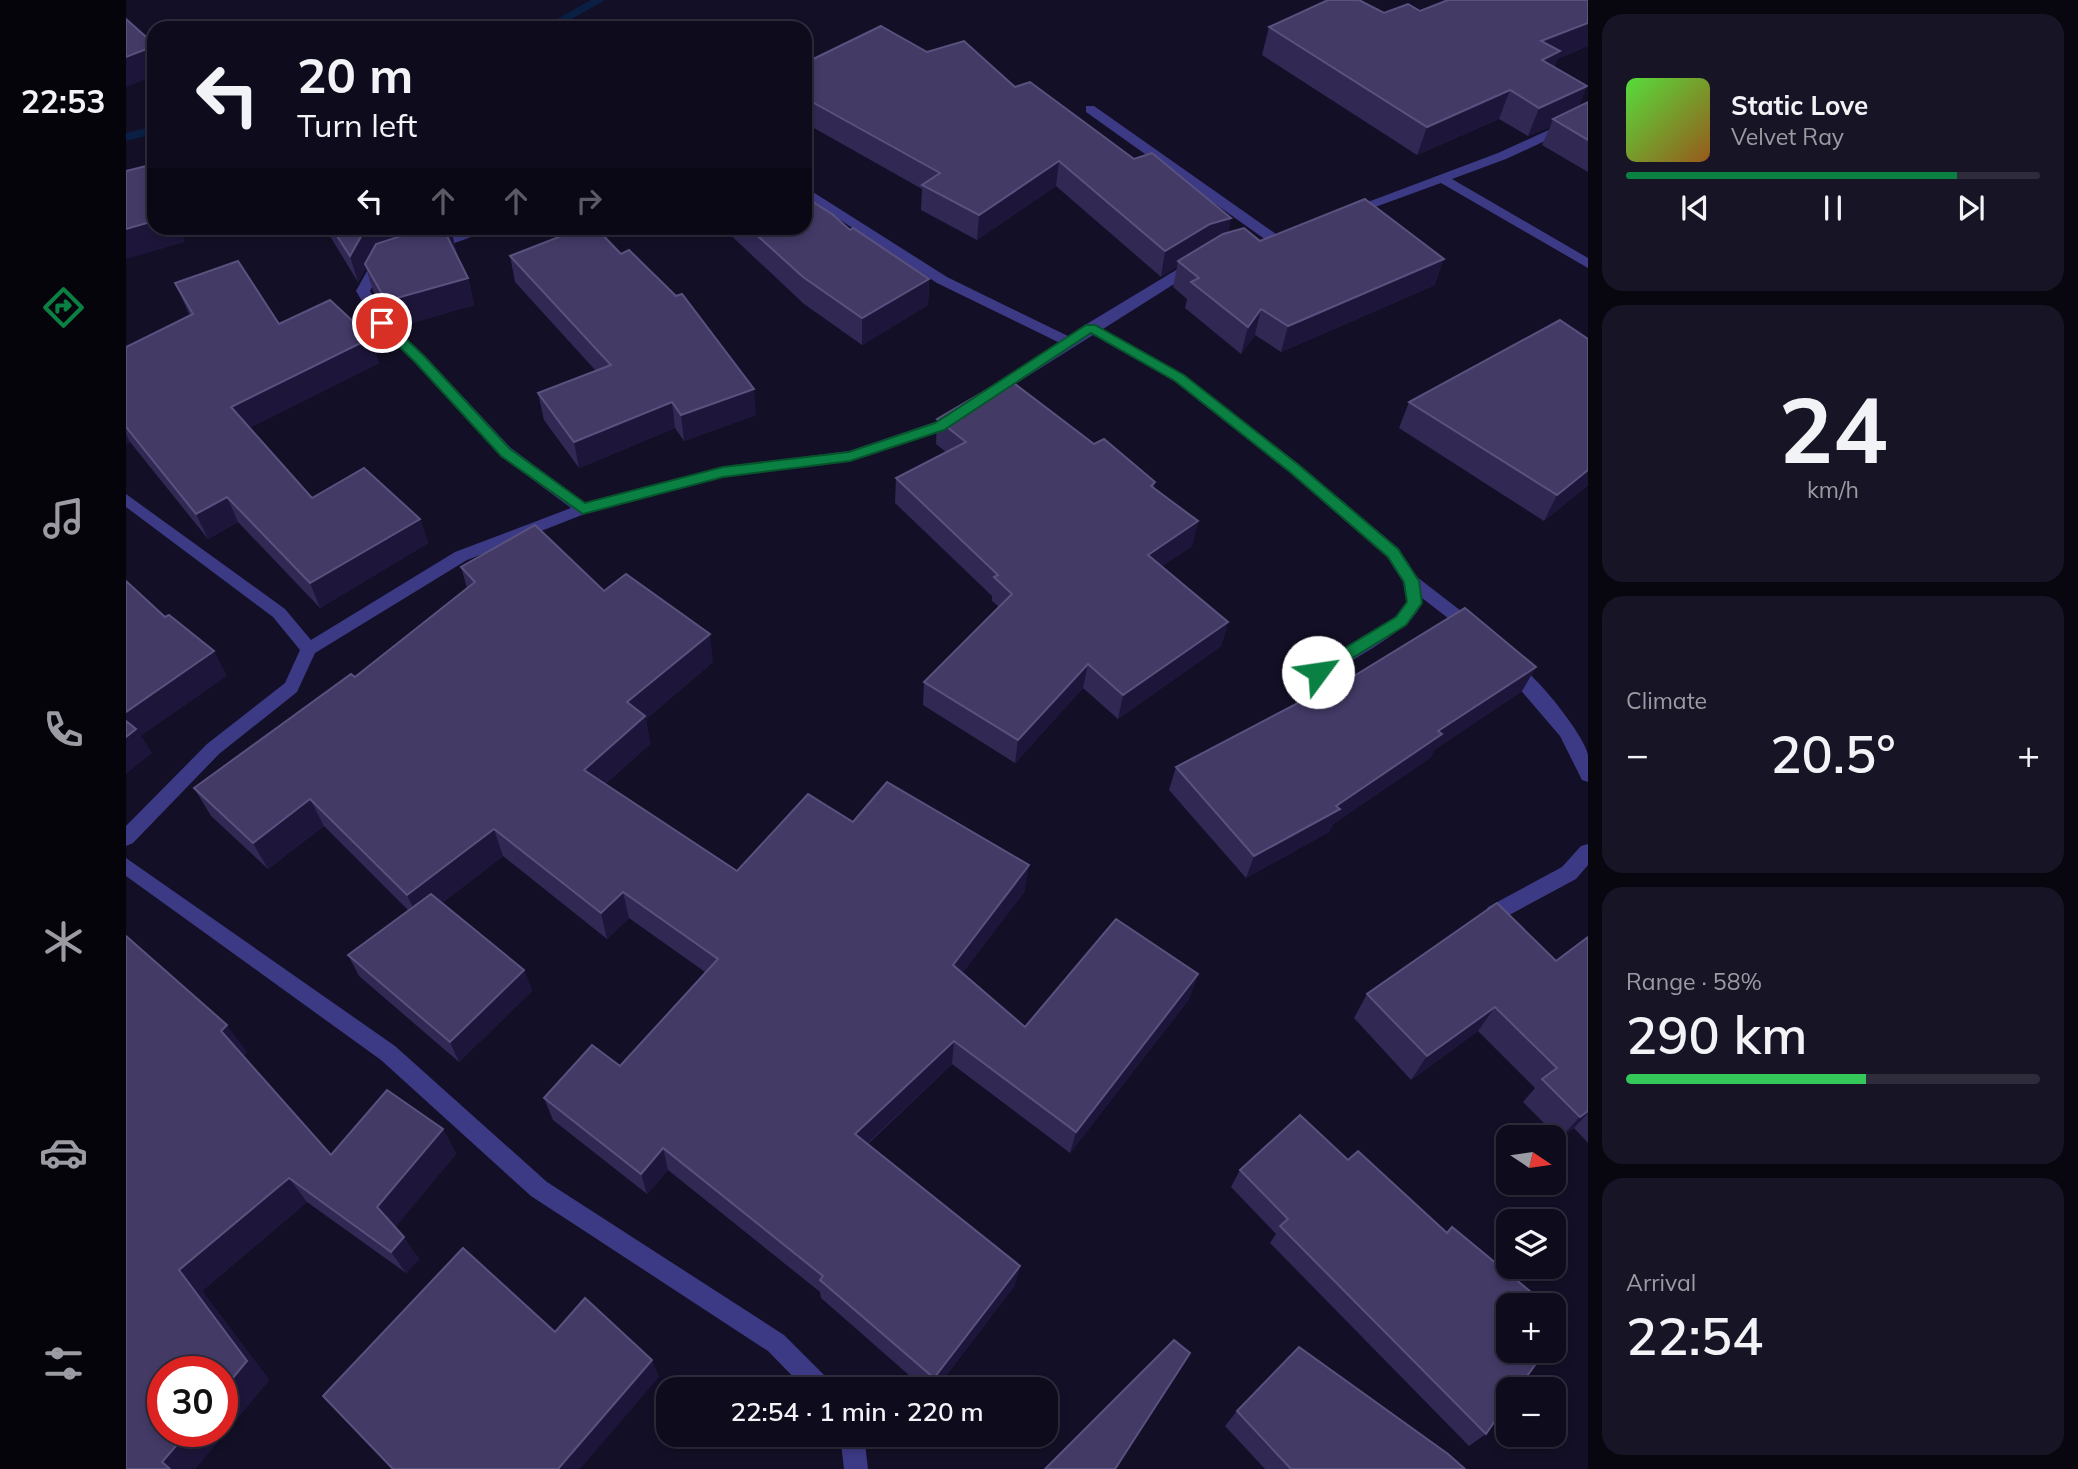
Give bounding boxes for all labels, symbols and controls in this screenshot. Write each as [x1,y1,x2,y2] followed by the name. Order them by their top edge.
[297,44,413,105] text: 20 m
[182,49,273,140] icon: left
[21,81,105,121] text: 22:53
[1731,89,1868,122] text: Static Love
[297,105,417,145] text: Turn left
[1731,122,1844,151] text: Velvet Ray
[351,182,389,220] icon: left
[424,182,462,220] icon: ahead
[497,182,535,220] icon: ahead
[570,182,608,220] icon: right
[1676,189,1714,227] icon: previous
[1814,189,1852,227] icon: pause
[1952,189,1990,227] icon: next
[39,283,88,332] icon: directions
[352,293,412,353] pin
[363,304,401,342] icon: arrive
[1778,372,1888,486] text: 24
[1807,475,1859,504] text: km/h
[39,494,88,543] icon: music
[1281,635,1355,709] position arrow
[1626,686,1707,715] text: Climate
[39,705,88,754] icon: phone
[1770,721,1896,786] text: 20.5°
[1626,730,1649,778] text: −
[2017,730,2040,778] text: +
[39,917,88,966] icon: climate
[1626,967,1762,996] text: Range · 58%
[1626,1002,1807,1067] text: 290 km
[1496,1125,1566,1195] north arrow
[1496,1125,1566,1447] map controls
[39,1128,88,1177] icon: car
[1496,1209,1566,1279] button: layers
[1626,1268,1696,1297] text: Arrival
[1496,1293,1566,1363] button: +
[1626,1303,1763,1368] text: 22:54
[39,1339,88,1388] icon: filters
[147,1356,238,1447] speed limit sign: 30
[1496,1377,1566,1447] button: −
[730,1395,984,1428] text: 22:54 · 1 min · 220 m

